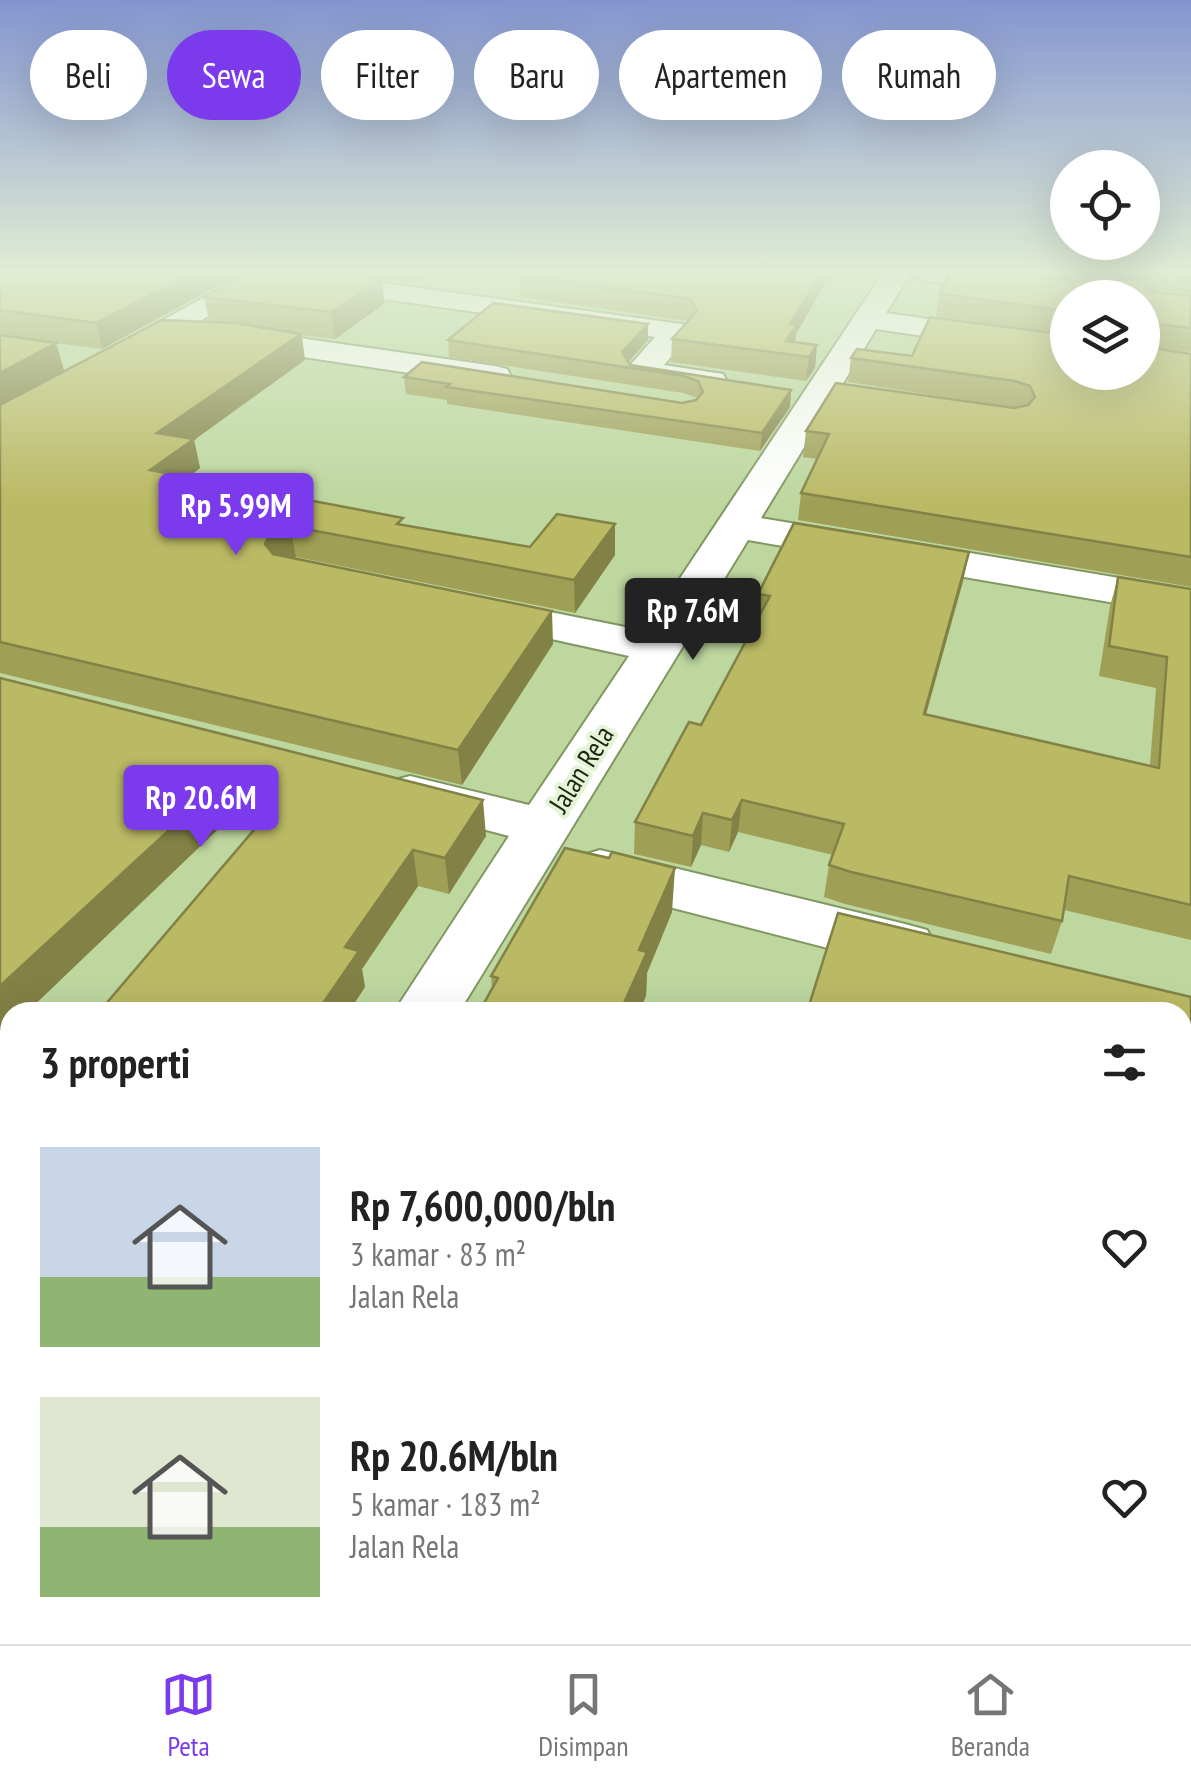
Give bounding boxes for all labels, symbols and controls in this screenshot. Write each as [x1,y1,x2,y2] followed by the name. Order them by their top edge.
[30,30,147,120] chip: Beli
[167,30,301,120] chip: Sewa
[321,30,454,120] chip: Filter
[474,30,599,120] chip: Baru
[619,30,822,120] chip: Apartemen
[842,30,996,120] chip: Rumah
[1050,150,1160,390] map controls
[1050,150,1160,260] button: locate
[1050,280,1160,390] button: layers
[133,473,339,558] pin: Rp 5.99M
[181,484,291,526] text: Rp 5.99M
[601,578,785,663] pin: Rp 7.6M
[647,589,739,631] text: Rp 7.6M
[539,718,622,820] street label: Jalan Rela
[98,765,304,850] pin: Rp 20.6M
[146,776,256,818] text: Rp 20.6M
[40,1035,190,1090] text: 3 properti
[1097,1035,1152,1090] icon: filters
[350,1178,615,1233] text: Rp 7,600,000/bln
[120,1187,240,1307] icon: home
[1097,1220,1152,1275] icon: heart
[350,1233,526,1275] text: 3 kamar · 83 m²
[350,1275,459,1317] text: Jalan Rela
[350,1428,558,1483] text: Rp 20.6M/bln
[120,1437,240,1557] icon: home
[1097,1470,1152,1525] icon: heart
[350,1483,541,1525] text: 5 kamar · 183 m²
[350,1525,459,1567] text: Jalan Rela
[161,1667,216,1764] tab: Peta
[538,1667,628,1764] tab: Disimpan
[951,1667,1030,1764] tab: Beranda

